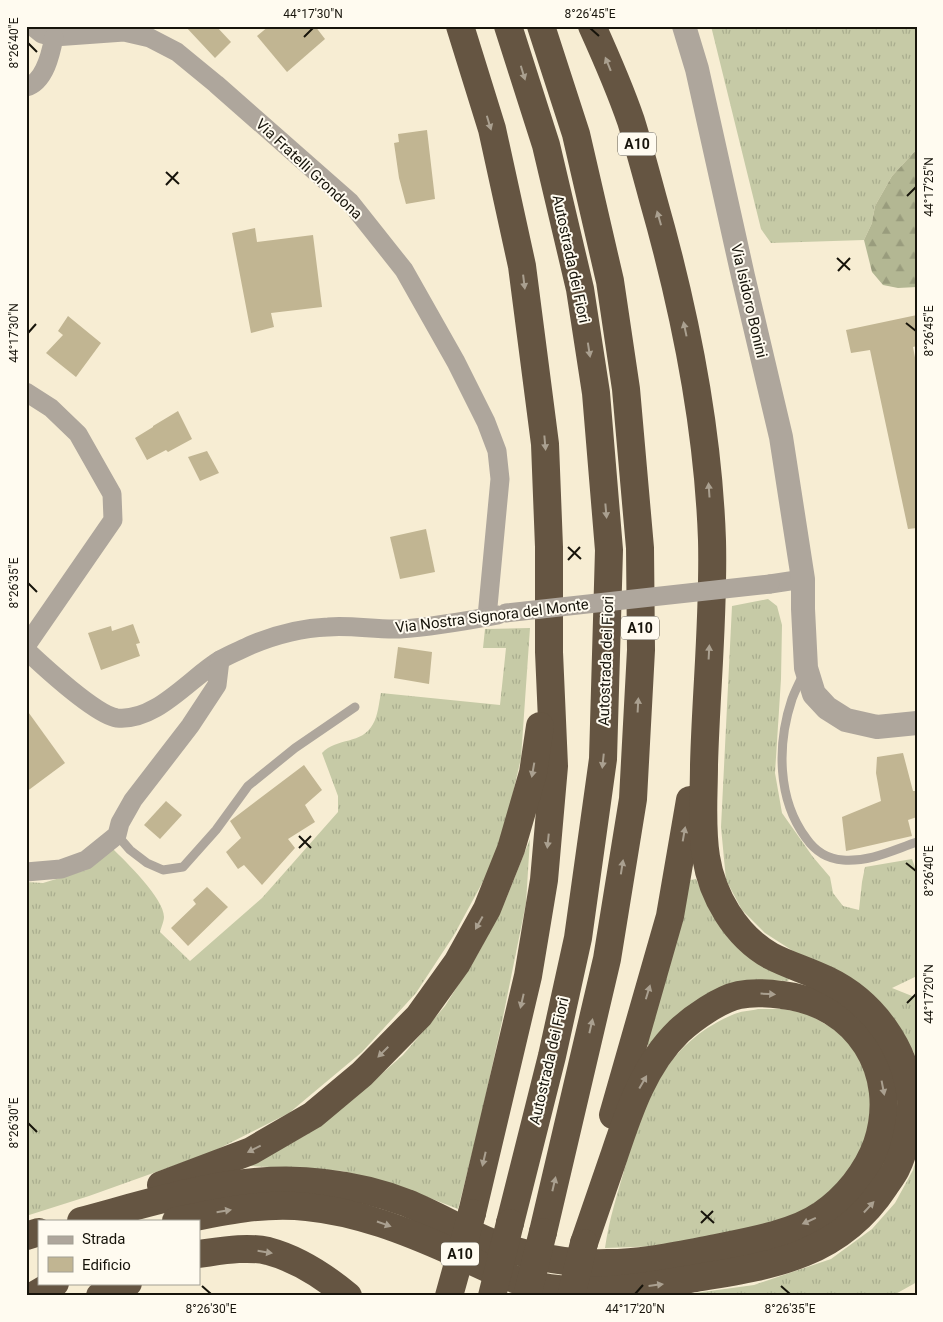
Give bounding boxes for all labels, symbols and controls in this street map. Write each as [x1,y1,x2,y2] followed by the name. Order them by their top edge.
[283,7,343,21] text: 44°17'30"N
[565,7,616,21] text: 8°26'45"E
[7,17,21,68] text: 8°26'40"E
[604,57,612,71] one-way arrow
[520,65,527,80] one-way arrow
[252,115,366,223] street label: Via Fratelli Grondona
[486,116,494,131] one-way arrow
[618,132,656,156] road number: A10
[922,157,936,217] text: 44°17'25"N
[549,193,593,325] street label: Autostrada dei Fiori
[654,211,662,226] one-way arrow
[727,242,771,360] street label: Via Isidoro Bonini
[520,274,528,290] one-way arrow
[7,303,21,363] text: 44°17'30"N
[922,305,936,356] text: 8°26'45"E
[681,321,689,337] one-way arrow
[585,342,593,358] one-way arrow
[541,435,549,451] one-way arrow
[704,481,712,497] one-way arrow
[602,503,610,519] one-way arrow
[7,557,21,608] text: 8°26'35"E
[394,595,590,637] street label: Via Nostra Signora del Monte
[595,596,617,726] street label: Autostrada dei Fiori
[621,616,659,640] road number: A10
[705,644,713,660] one-way arrow
[634,697,642,713] one-way arrow
[599,753,607,769] one-way arrow
[529,762,537,778] one-way arrow
[680,826,688,842] one-way arrow
[544,833,552,849] one-way arrow
[922,845,936,896] text: 8°26'40"E
[618,858,626,874] one-way arrow
[475,916,484,929] one-way arrow
[922,964,936,1024] text: 44°17'20"N
[645,985,653,1000] one-way arrow
[760,990,776,998] one-way arrow
[518,993,526,1008] one-way arrow
[526,996,572,1126] street label: Autostrada dei Fiori
[587,1019,595,1034] one-way arrow
[377,1046,389,1058] one-way arrow
[638,1076,647,1089] one-way arrow
[879,1080,887,1095] one-way arrow
[7,1097,21,1148] text: 8°26'30"E
[247,1145,261,1153] one-way arrow
[480,1151,488,1166] one-way arrow
[550,1177,558,1192] one-way arrow
[863,1201,875,1213] one-way arrow
[216,1207,232,1215] one-way arrow
[802,1217,816,1225] one-way arrow
[38,1220,200,1284] legend
[376,1221,391,1228] one-way arrow
[82,1230,125,1248] text: Strada
[441,1242,479,1266] road number: A10
[257,1248,273,1256] one-way arrow
[82,1256,131,1274] text: Edificio
[648,1281,664,1289] one-way arrow
[186,1302,237,1316] text: 8°26'30"E
[605,1302,665,1316] text: 44°17'20"N
[765,1302,816,1316] text: 8°26'35"E

